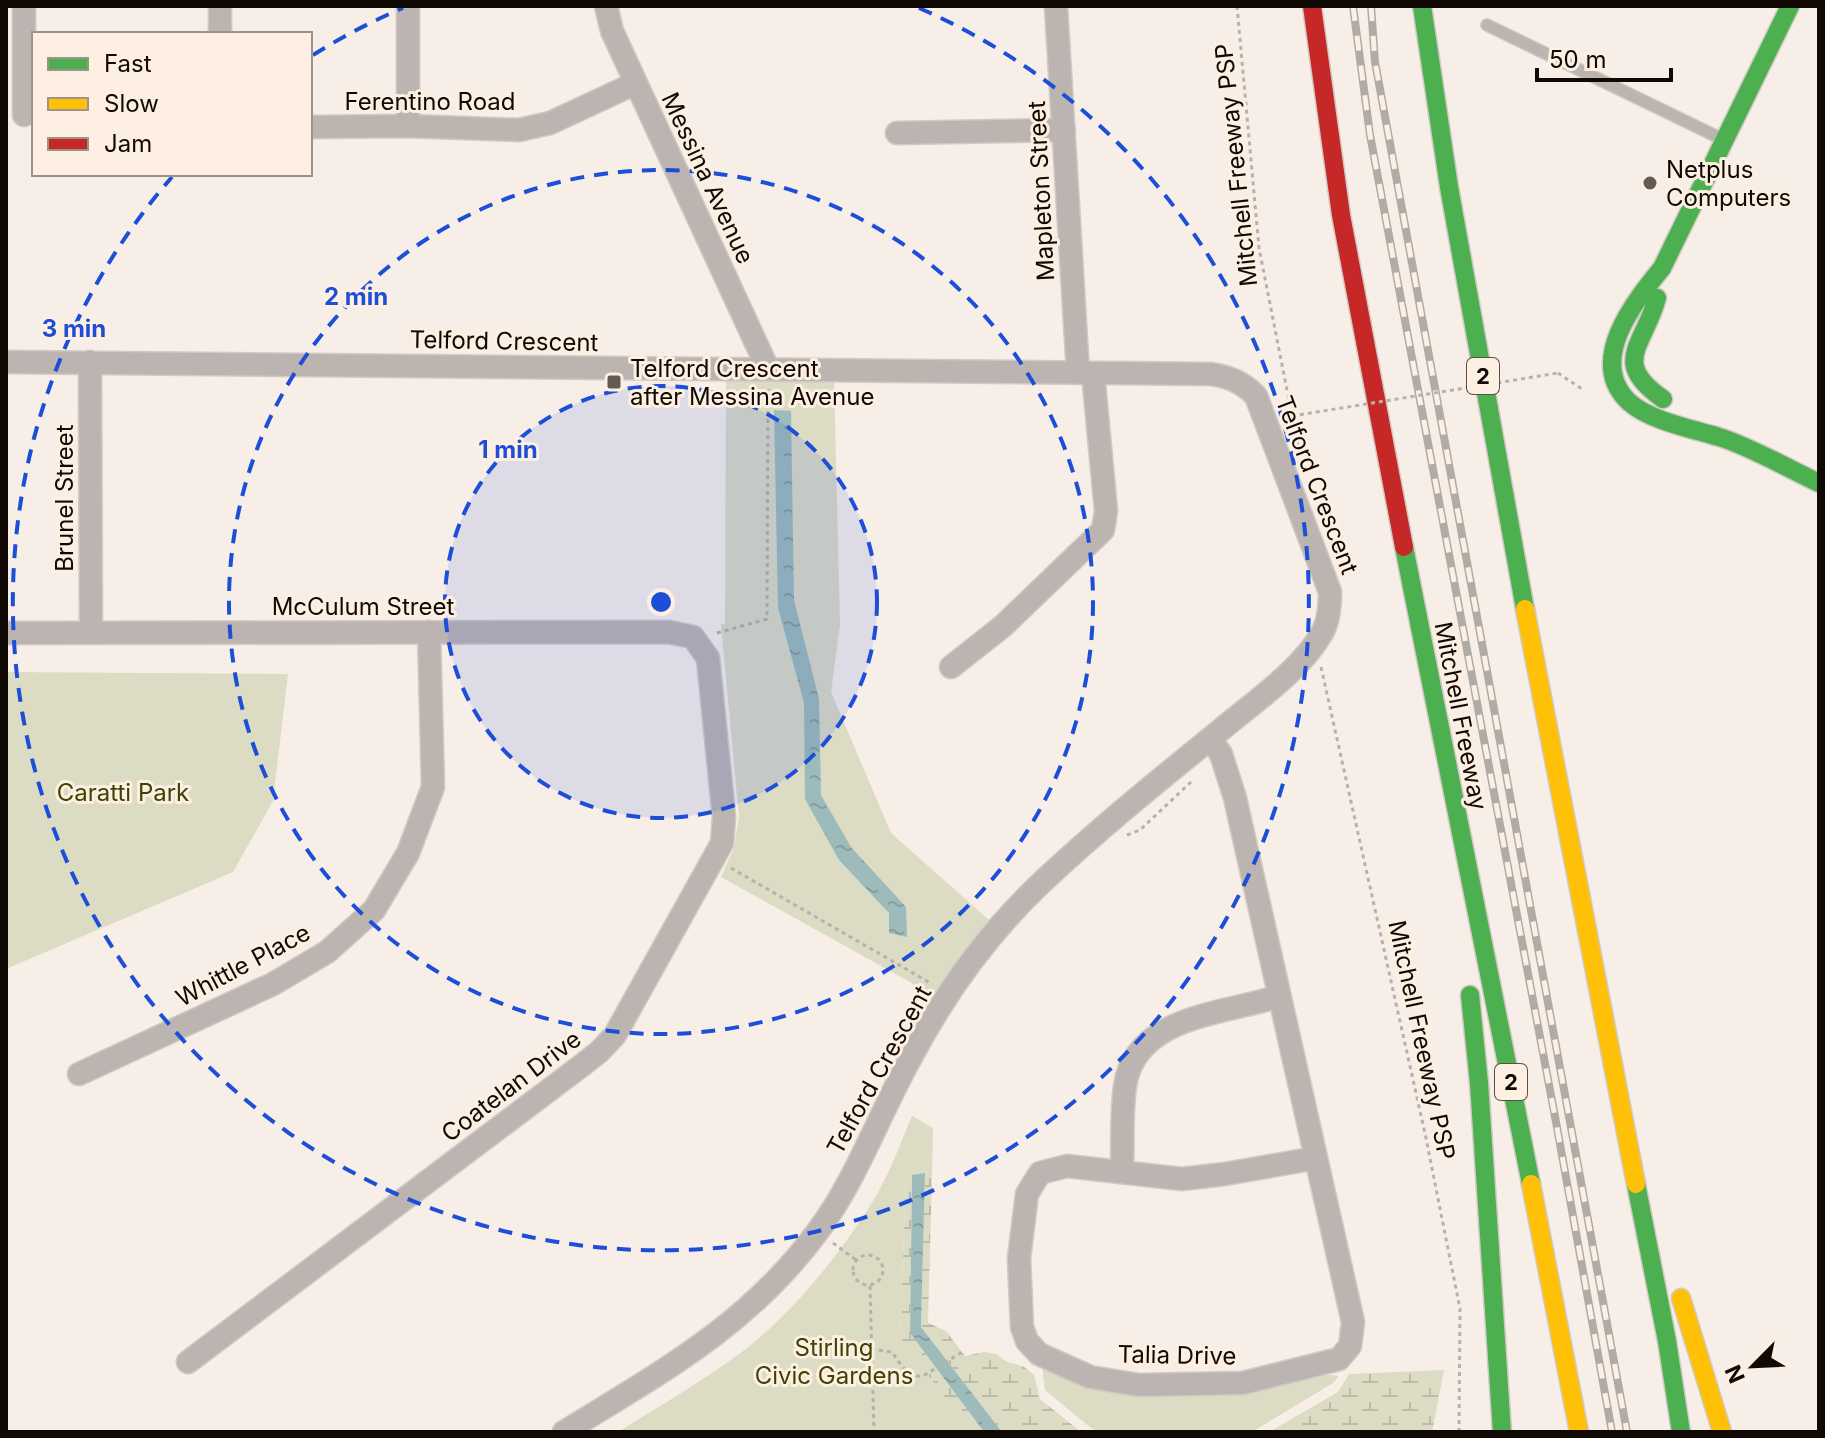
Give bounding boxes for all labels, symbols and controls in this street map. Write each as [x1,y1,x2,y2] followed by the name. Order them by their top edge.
[32,32,312,176] legend
[1537,32,1671,82] scale bar
[1209,42,1263,288] street label: Mitchell Freeway PSP
[1549,45,1607,74] text: 50 m
[104,49,152,78] text: Fast
[345,87,515,116] street label: Ferentino Road
[656,88,760,268] street label: Messina Avenue
[104,89,159,118] text: Slow
[1022,100,1060,282] street label: Mapleton Street
[104,129,152,158] text: Jam
[1666,155,1791,212] place label: Netplus Computers
[1641,174,1659,192] marker: Netplus Computers
[324,282,388,311] text: 2 min
[42,314,106,343] text: 3 min
[409,325,599,357] street label: Telford Crescent
[630,354,874,411] place label: Telford Crescent after Messina Avenue
[1467,358,1499,394] road number: 2
[605,373,623,391] marker: Telford Crescent after Messina Avenue
[1270,392,1364,578] street label: Telford Crescent
[50,424,79,572] street label: Brunel Street
[478,435,538,464] text: 1 min
[647,588,675,616] centre of rings
[272,592,454,621] street label: McCulum Street
[1429,619,1493,813] street label: Mitchell Freeway
[57,778,189,807] park label: Caratti Park
[171,918,315,1012] street label: Whittle Place
[1382,918,1462,1162] street label: Mitchell Freeway PSP
[821,980,937,1160] street label: Telford Crescent
[436,1024,586,1148] street label: Coatelan Drive
[1495,1064,1527,1100] road number: 2
[1713,1326,1793,1406] north arrow
[755,1333,913,1390] park label: Stirling Civic Gardens
[1117,1339,1237,1371] street label: Talia Drive
[1719,1361,1750,1387] text: N

